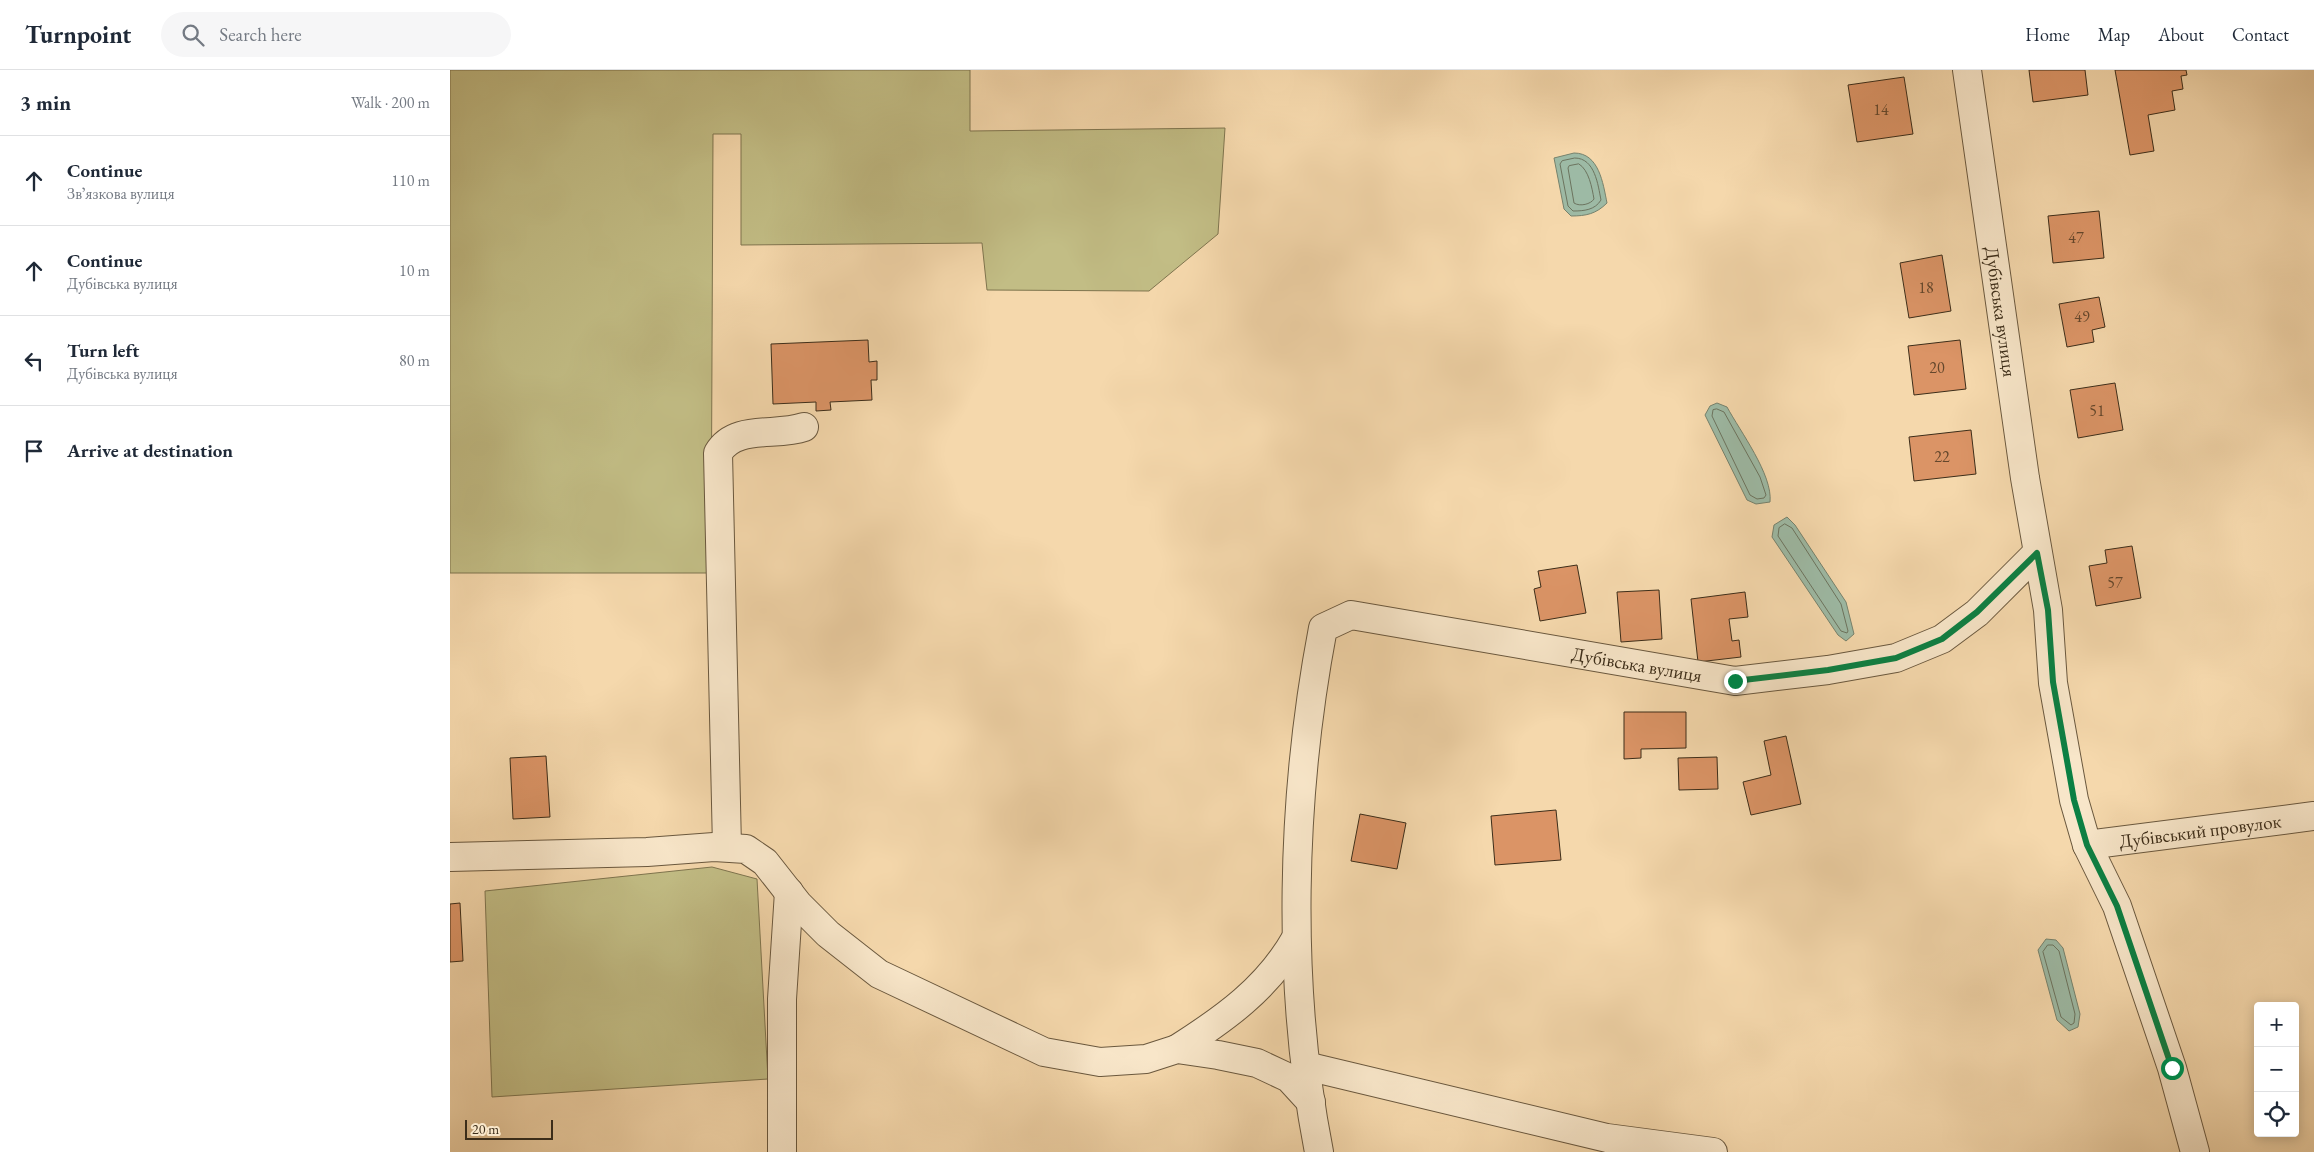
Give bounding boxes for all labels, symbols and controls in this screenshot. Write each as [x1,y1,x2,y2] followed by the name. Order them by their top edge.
[161,12,511,57] search box
[25,19,131,50] text: Turnpoint
[179,21,207,49] icon: search
[219,22,302,47] text: Search here
[2025,23,2070,46] text: Home
[2098,23,2130,46] text: Map
[2158,23,2204,46] text: About
[2232,23,2289,46] text: Contact
[20,89,71,116] text: 3 min
[351,92,430,113] text: Walk · 200 m
[1873,99,1889,120] house number: 14
[67,158,142,183] text: Continue
[20,167,48,195] icon: ahead
[391,170,430,191] text: 110 m
[67,183,175,204] text: Звʼязкова вулиця
[2068,227,2084,248] house number: 47
[1979,245,2023,379] street label: Дубівська вулиця
[67,248,142,273] text: Continue
[20,257,48,285] icon: ahead
[399,260,430,281] text: 10 m
[67,273,178,294] text: Дубівська вулиця
[1918,277,1934,298] house number: 18
[2074,306,2090,327] house number: 49
[67,338,139,363] text: Turn left
[20,347,48,375] icon: left
[399,350,430,371] text: 80 m
[1929,357,1945,378] house number: 20
[67,363,178,384] text: Дубівська вулиця
[2089,400,2105,421] house number: 51
[20,437,48,465] icon: arrive
[67,438,233,463] text: Arrive at destination
[1934,446,1950,467] house number: 22
[2107,572,2123,593] house number: 57
[1570,641,1704,688] street label: Дубівська вулиця
[1724,670,1747,693] route end
[2118,808,2283,854] street label: Дубівський провулок
[2254,1002,2299,1137] map controls
[2254,1002,2299,1047] button: +
[2254,1047,2299,1092] button: −
[2161,1057,2184,1080] route start
[2254,1092,2299,1137] button: locate
[465,1117,552,1140] scale bar
[472,1120,499,1138] text: 20 m

